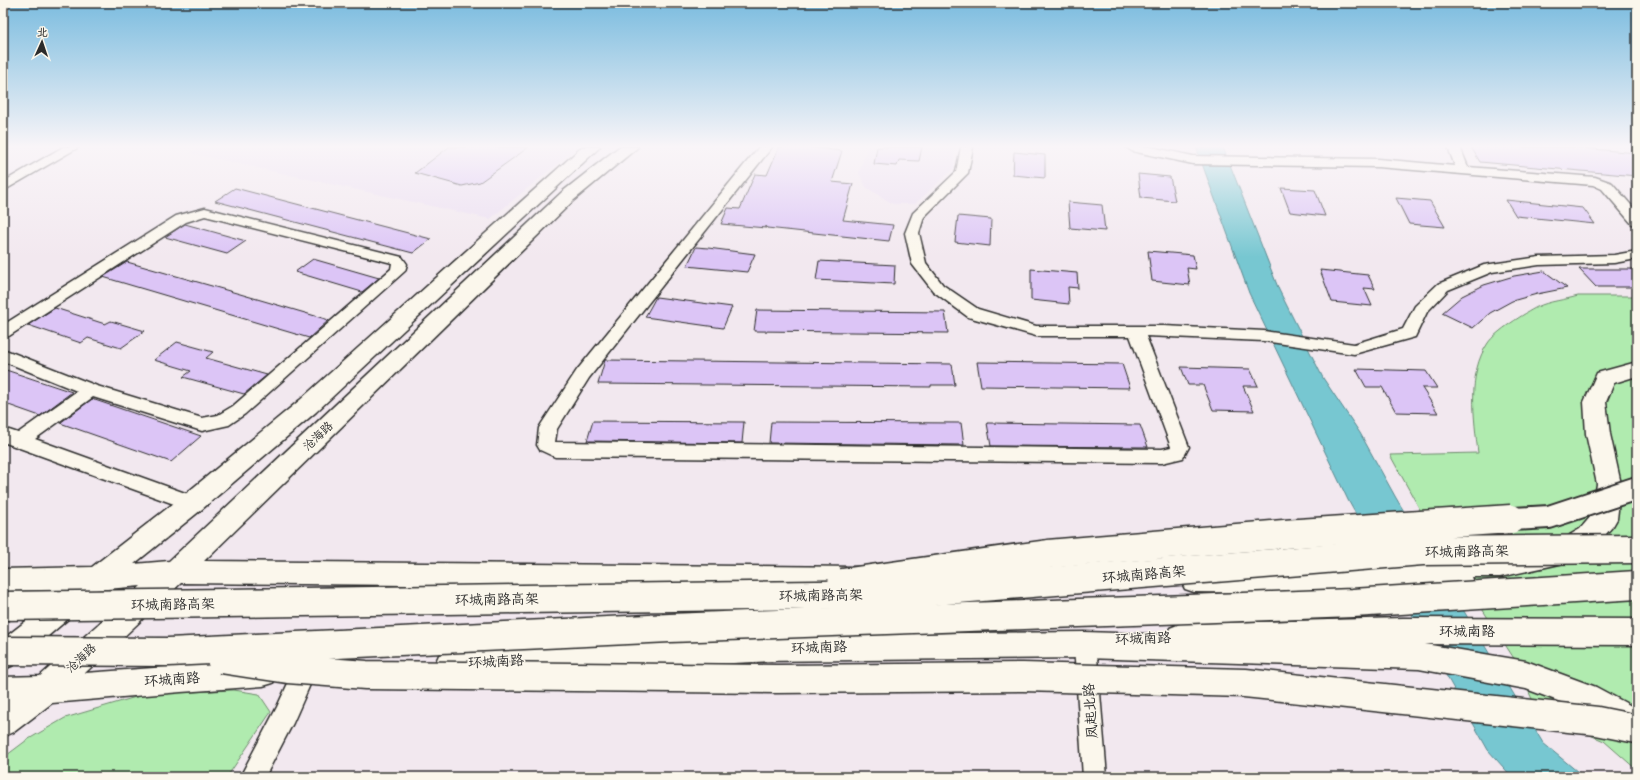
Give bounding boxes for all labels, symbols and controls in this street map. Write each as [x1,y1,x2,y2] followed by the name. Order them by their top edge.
[22,22,62,62] north arrow
[37,26,48,39] text: 北
[300,419,337,454] street label: 沧海路
[1425,542,1509,561] street label: 环城南路高架
[1101,562,1187,587] street label: 环城南路高架
[779,586,863,605] street label: 环城南路高架
[455,590,539,609] street label: 环城南路高架
[131,595,215,614] street label: 环城南路高架
[1439,623,1495,640] street label: 环城南路
[1115,629,1171,648] street label: 环城南路
[791,638,847,657] street label: 环城南路
[63,641,100,676] street label: 沧海路
[468,652,524,671] street label: 环城南路
[144,669,201,690] street label: 环城南路
[1080,682,1101,739] street label: 凤起北路

